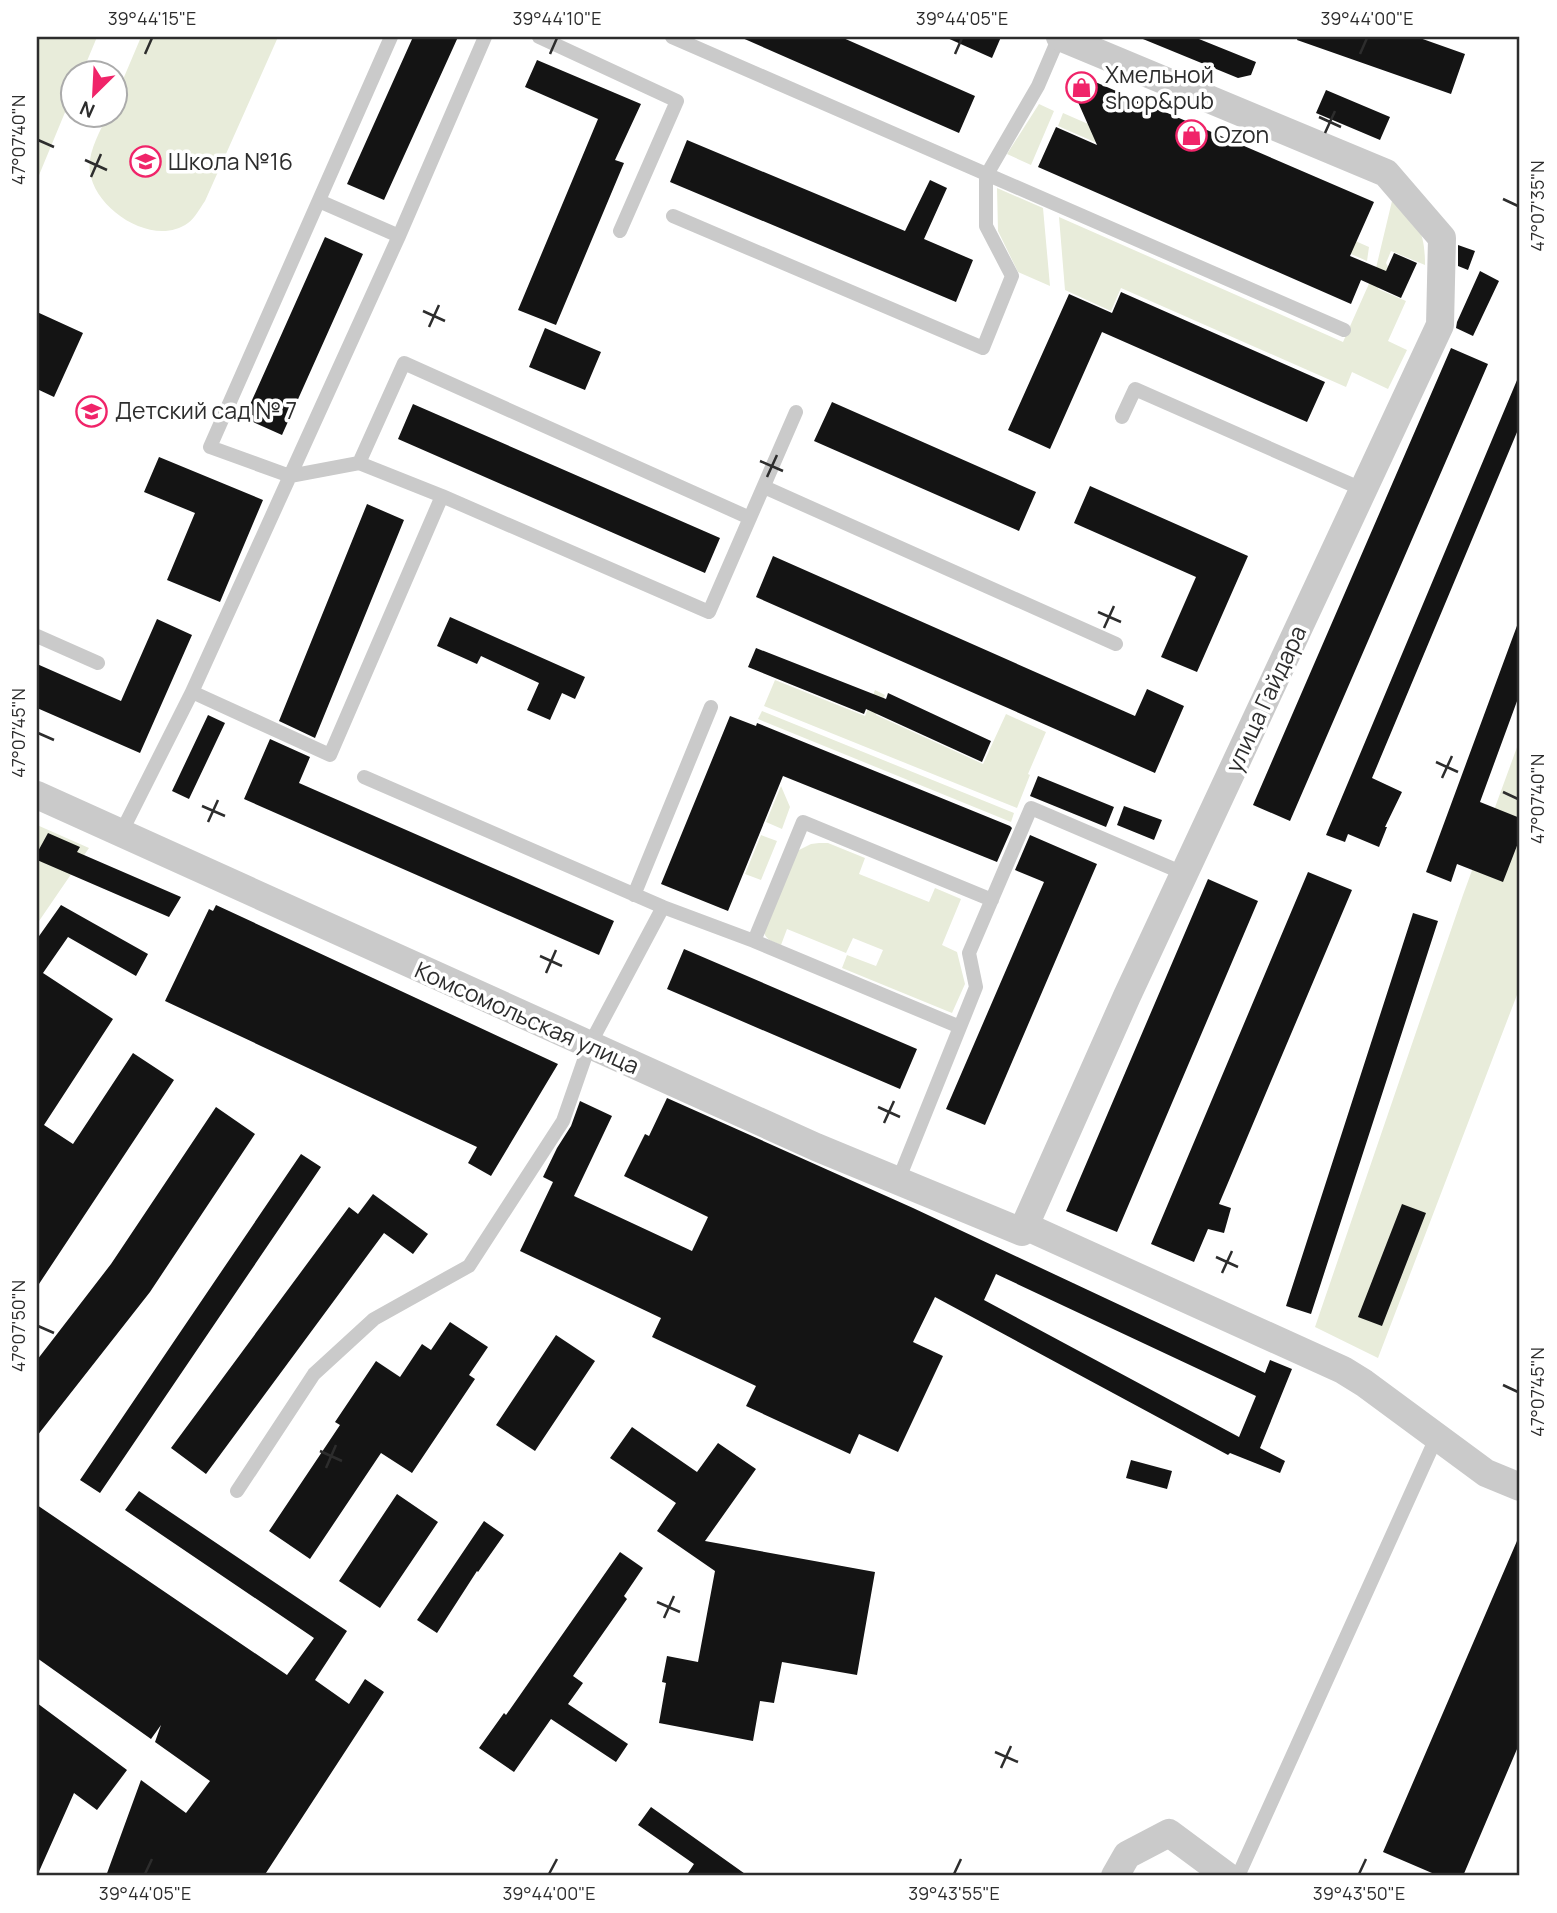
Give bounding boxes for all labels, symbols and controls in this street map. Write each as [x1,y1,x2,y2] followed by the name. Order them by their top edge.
[108,6,196,30] text: 39°44'15"E
[512,6,602,30] text: 39°44'10"E
[916,6,1008,30] text: 39°44'05"E
[1320,6,1414,30] text: 39°44'00"E
[1105,58,1214,116] place label: Хмельной shop&pub
[60,60,130,130] north arrow
[1065,71,1099,105] shop icon: Хмельной shop&pub
[6,95,30,185] text: 47°07'40"N
[76,95,99,124] text: N
[1174,118,1208,152] shop icon: Ozon
[1214,118,1269,150] place label: Ozon
[128,145,162,179] school or university icon: Школа №16
[168,145,293,177] place label: Школа №16
[1525,160,1549,252] text: 47°07'35"N
[75,394,109,428] school or university icon: Детский сад № 7
[115,394,297,426] place label: Детский сад № 7
[1217,620,1313,777] street label: улица Гайдара
[6,688,30,778] text: 47°07'45"N
[1525,754,1549,844] text: 47°07'40"N
[410,953,645,1081] street label: Комсомольская улица
[6,1280,30,1372] text: 47°07'50"N
[1525,1347,1549,1437] text: 47°07'45"N
[99,1881,191,1905] text: 39°44'05"E
[502,1881,596,1905] text: 39°44'00"E
[908,1881,1000,1905] text: 39°43'55"E
[1313,1881,1405,1905] text: 39°43'50"E

